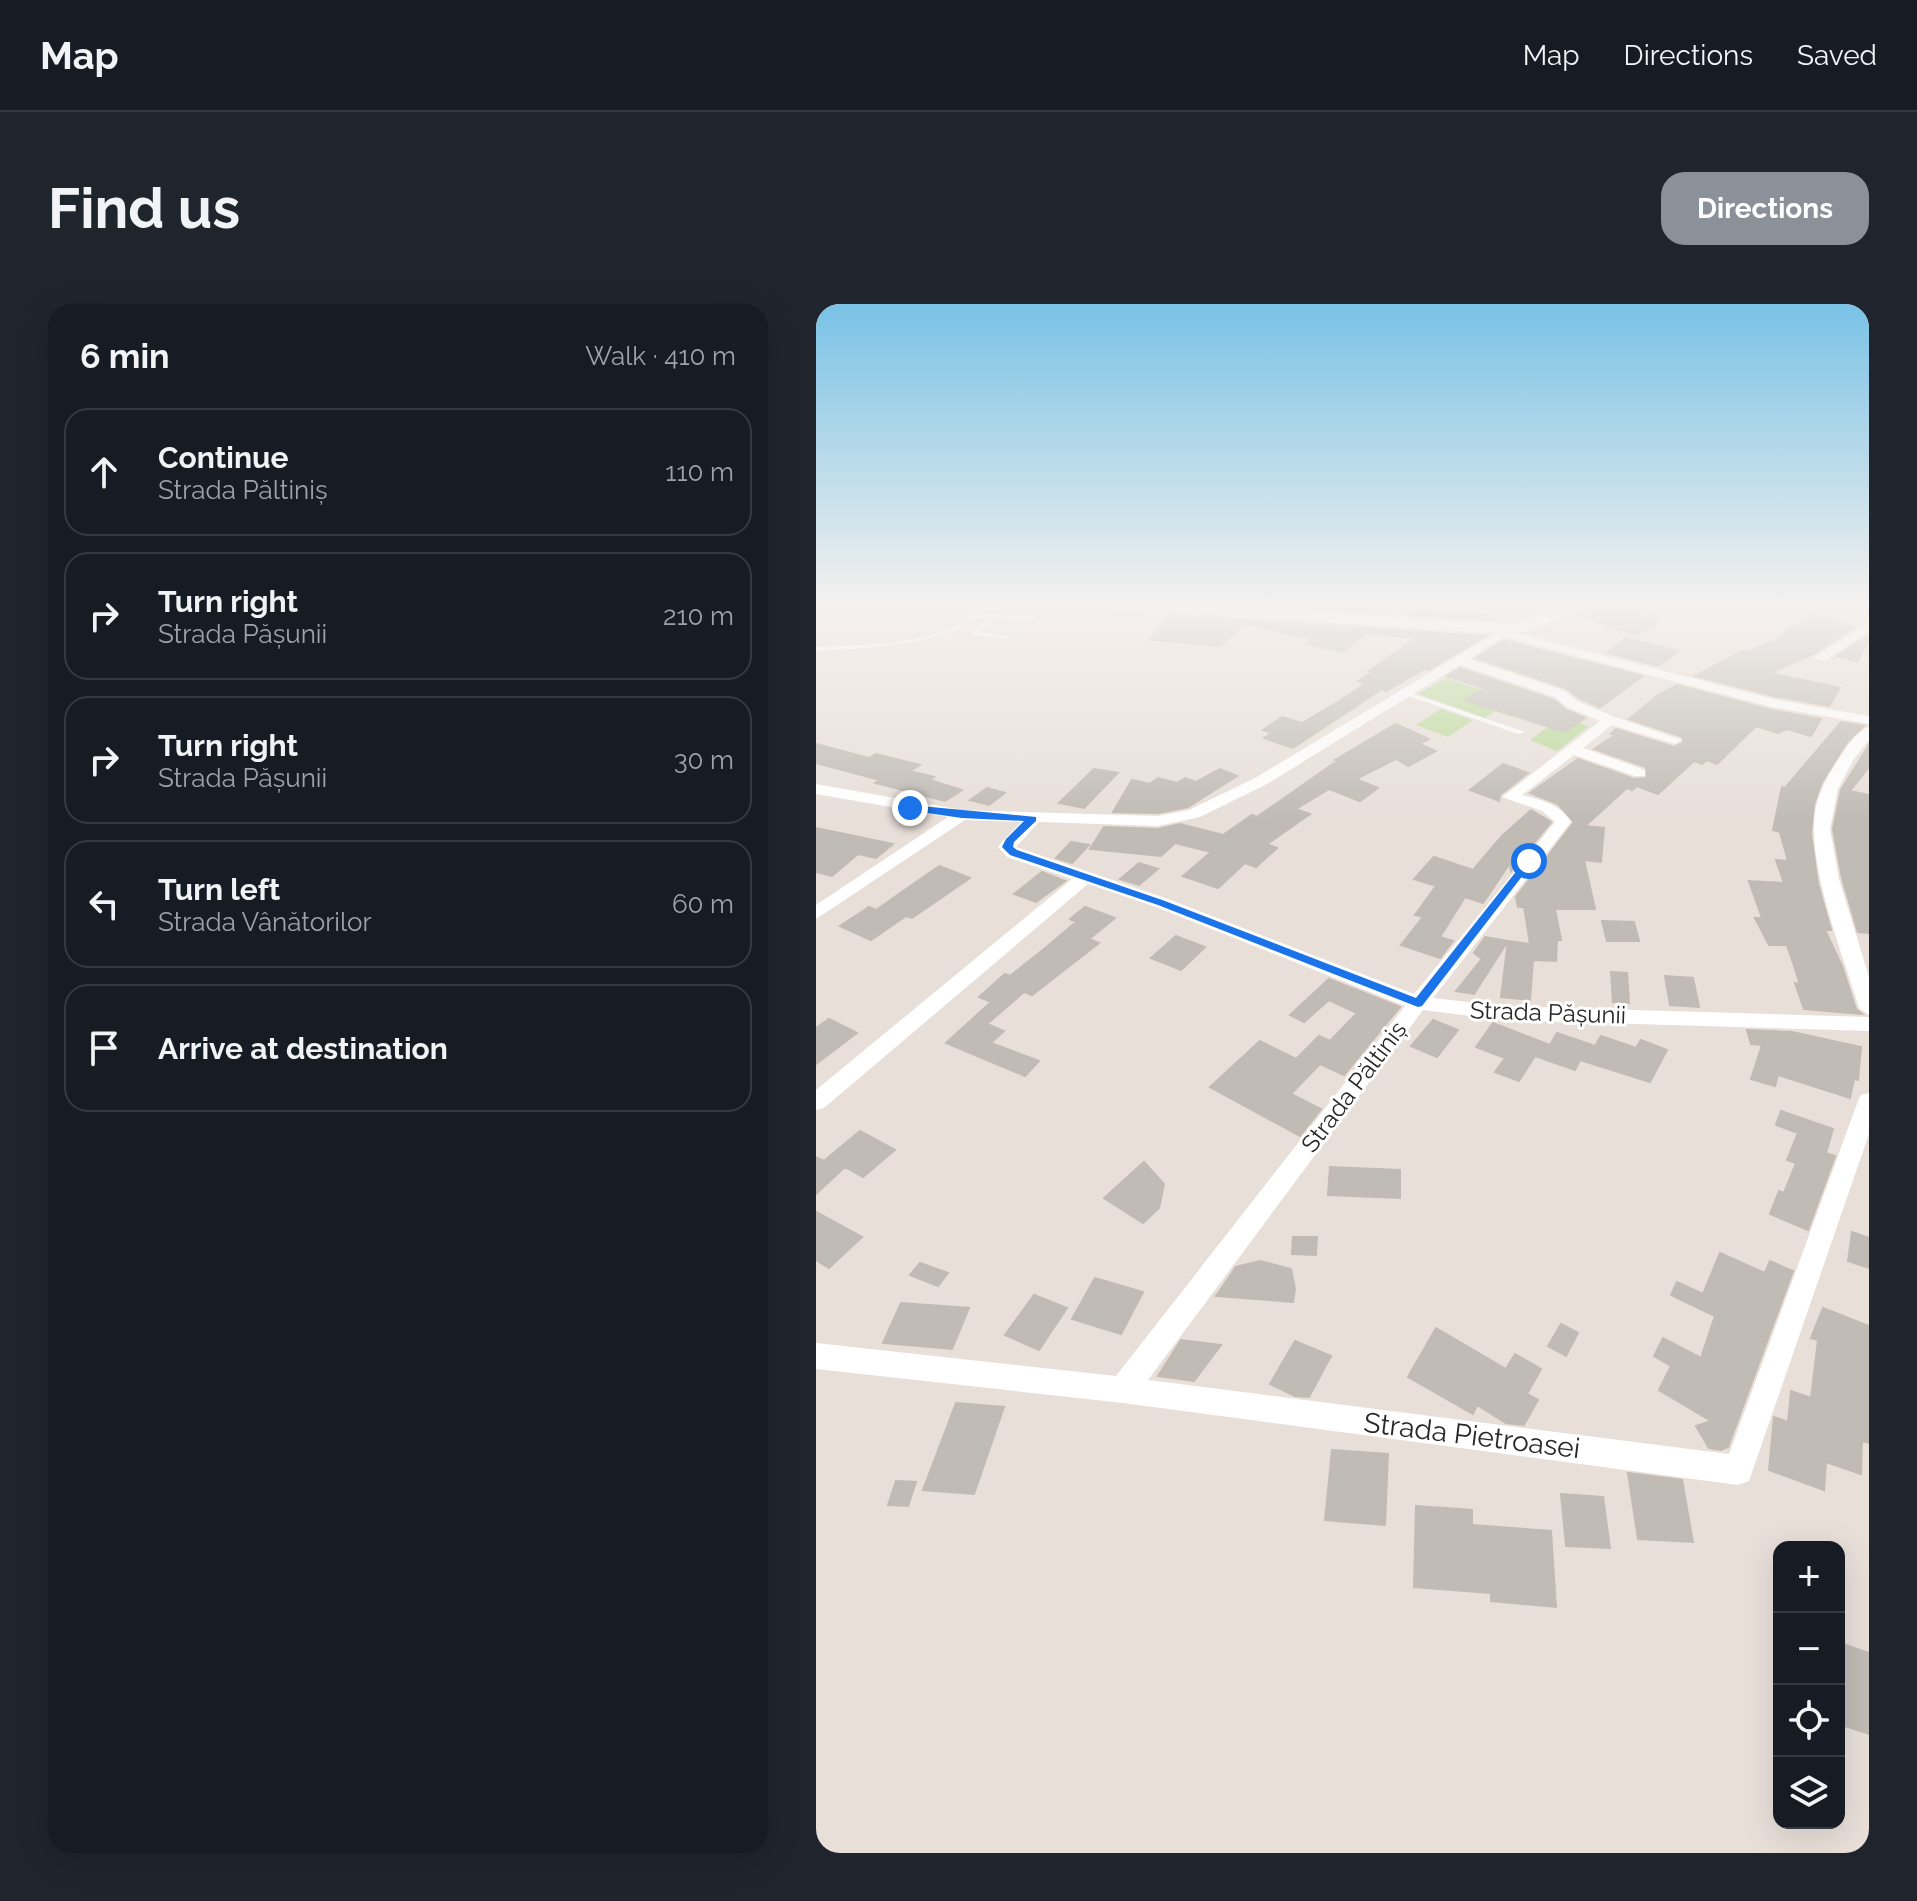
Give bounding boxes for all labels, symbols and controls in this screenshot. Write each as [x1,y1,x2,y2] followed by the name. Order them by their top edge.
[40,33,119,78] text: Map
[1523,39,1580,72] text: Map
[1624,39,1753,72] text: Directions
[1797,39,1877,72] text: Saved
[1661,172,1869,245] button: Directions
[48,175,240,241] text: Find us
[80,336,170,376] text: 6 min
[585,341,736,371] text: Walk · 410 m
[158,440,289,475] text: Continue
[82,450,126,494] icon: ahead
[665,457,734,487] text: 110 m
[158,475,328,505] text: Strada Păltiniș
[158,584,298,619] text: Turn right
[82,594,126,638] icon: right
[663,601,734,631] text: 210 m
[158,619,327,649] text: Strada Pășunii
[158,728,298,763] text: Turn right
[82,738,126,782] icon: right
[674,745,734,775] text: 30 m
[158,763,327,793] text: Strada Pășunii
[892,790,928,826] route end
[1511,843,1547,879] route start
[158,872,280,907] text: Turn left
[82,882,126,926] icon: left
[672,889,734,919] text: 60 m
[158,907,372,937] text: Strada Vânătorilor
[1469,995,1627,1030] street label: Strada Pășunii
[1295,1015,1412,1158] street label: Strada Păltiniș
[82,1026,126,1070] icon: arrive
[158,1031,448,1066] text: Arrive at destination
[1362,1406,1582,1465] street label: Strada Pietroasei
[1773,1541,1845,1829] map controls
[1773,1541,1845,1613] button: +
[1773,1613,1845,1685] button: −
[1773,1685,1845,1757] button: locate
[1773,1757,1845,1829] button: layers

